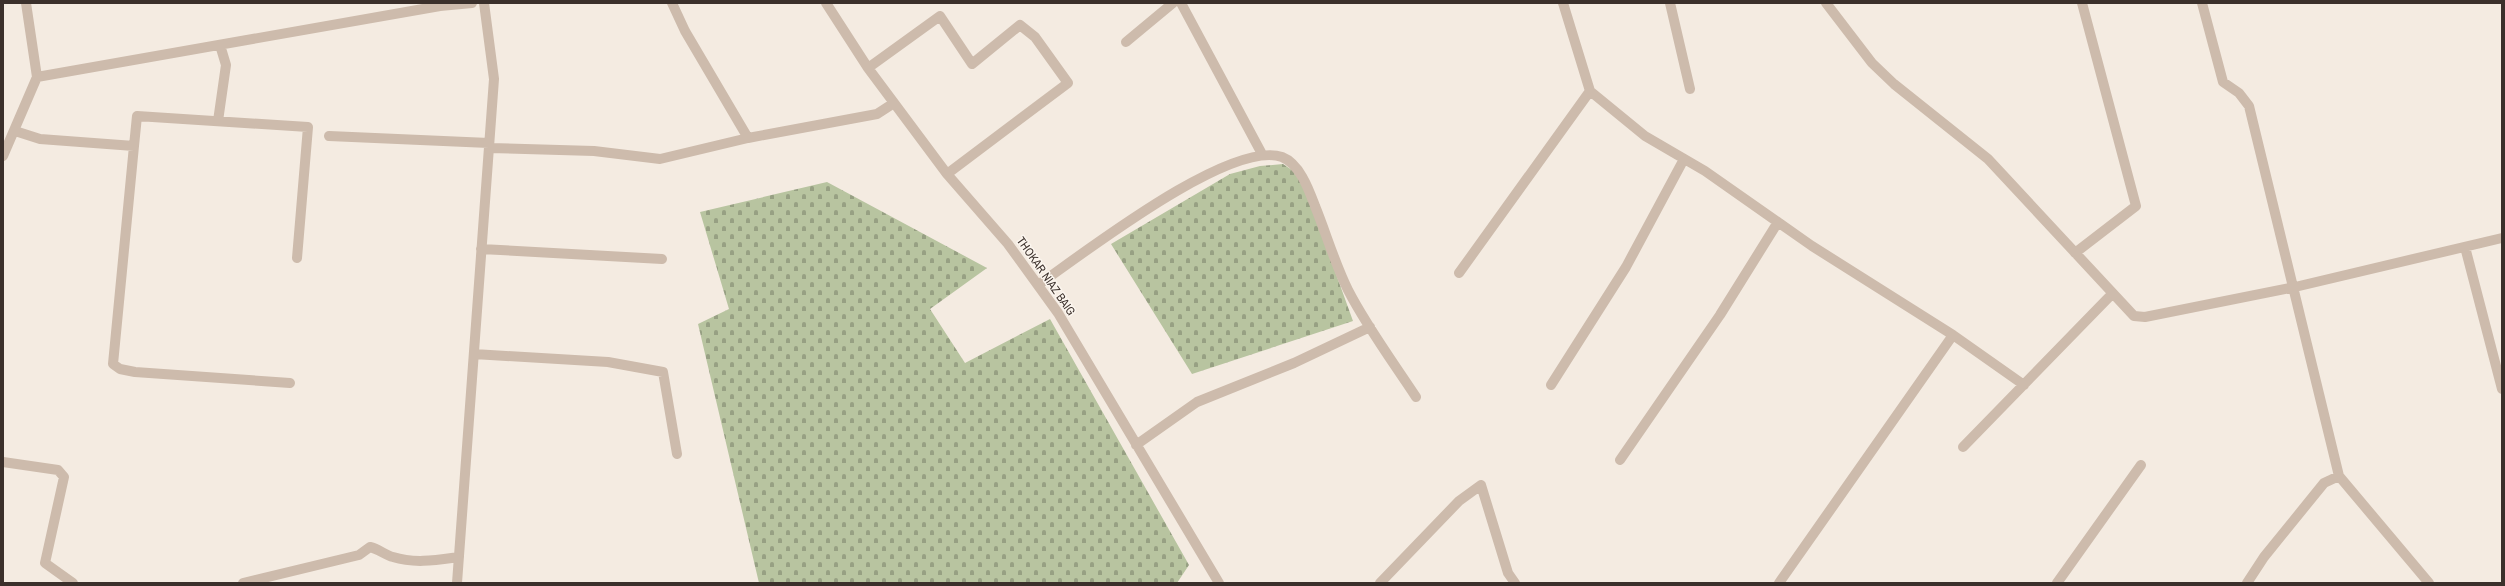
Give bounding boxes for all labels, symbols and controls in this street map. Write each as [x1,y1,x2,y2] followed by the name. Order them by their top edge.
[1013,234,1079,318] street label: THOKAR NIAZ BAIG

